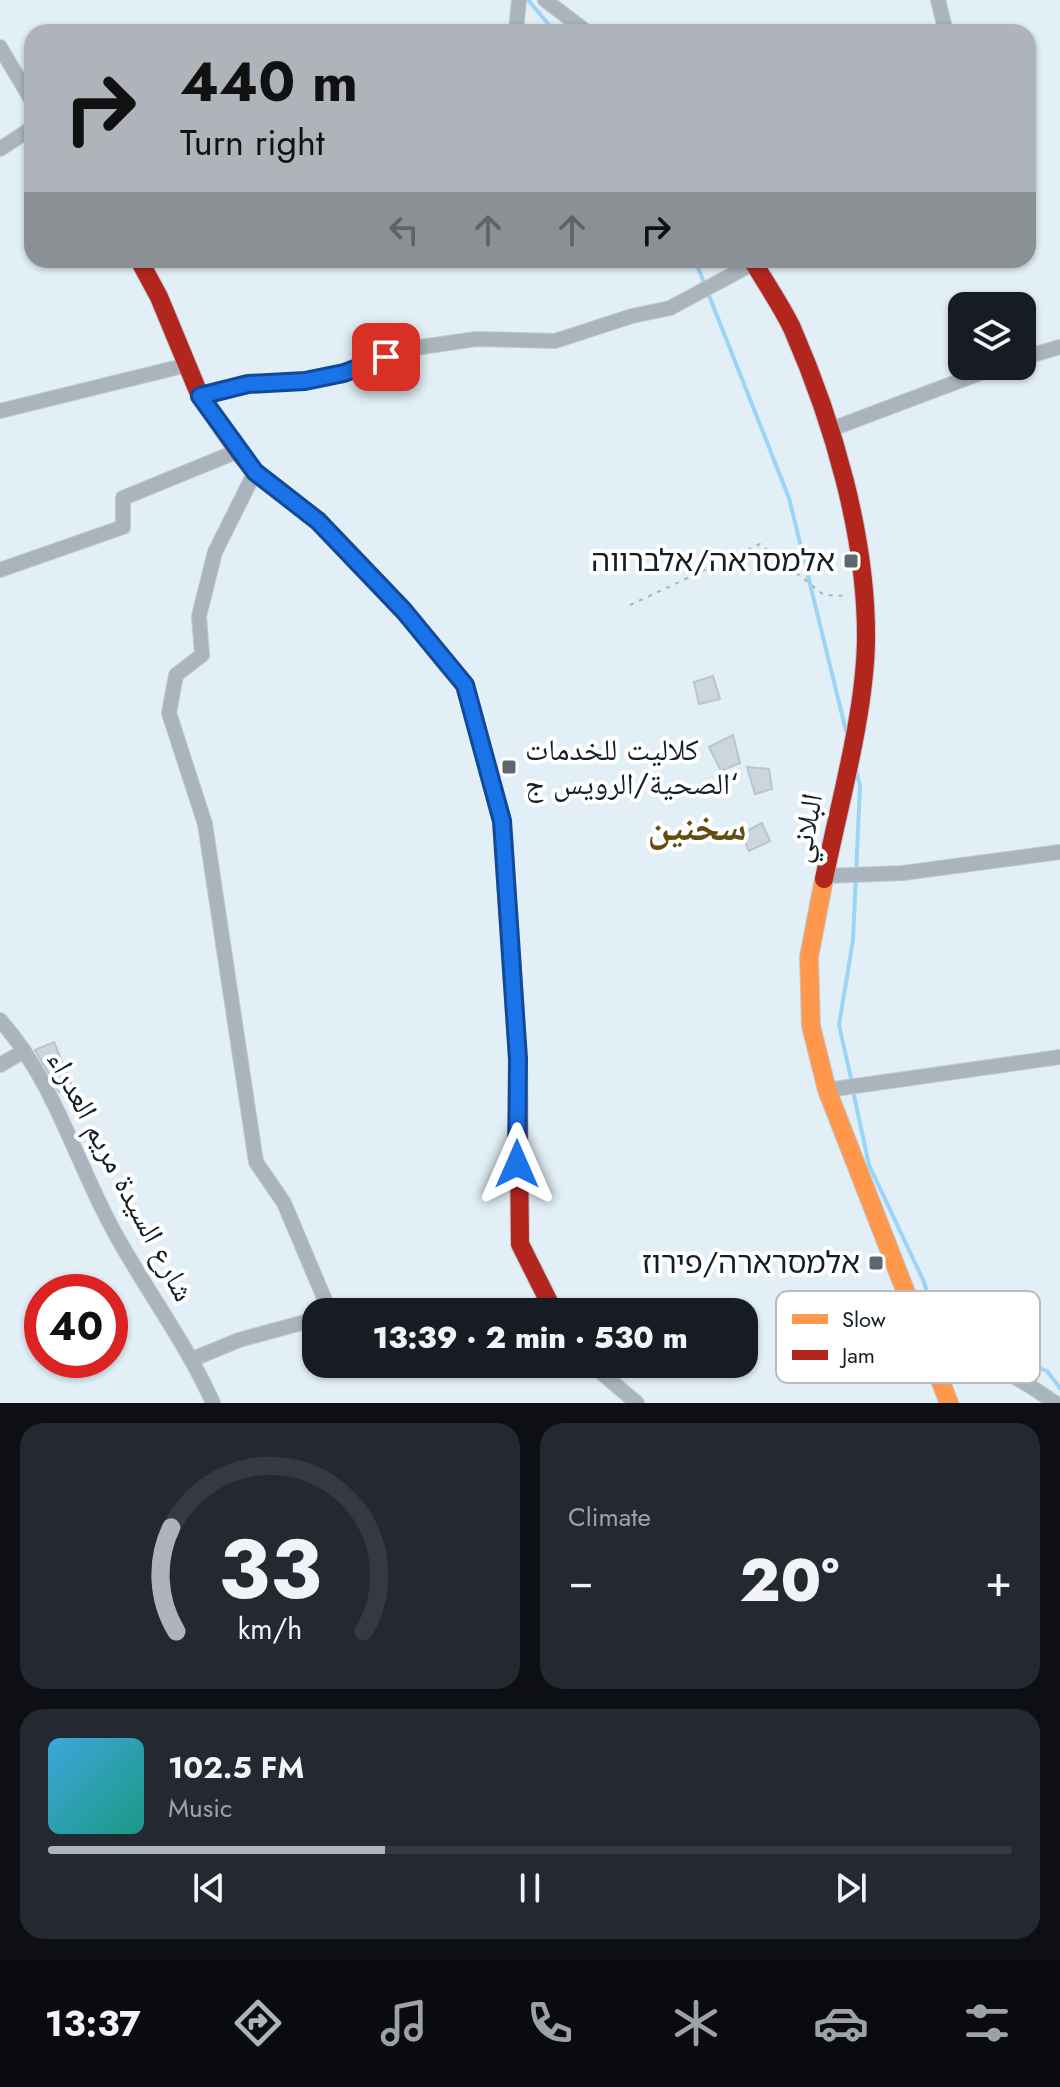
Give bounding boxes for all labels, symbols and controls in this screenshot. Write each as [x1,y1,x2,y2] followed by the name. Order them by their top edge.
[180,41,358,122] text: 440 m
[48,56,152,160] icon: right
[180,116,325,168] text: Turn right
[382,208,426,252] icon: left
[466,208,510,252] icon: ahead
[550,208,594,252] icon: ahead
[634,208,678,252] icon: right
[948,292,1036,380] map controls
[948,292,1036,380] button: layers
[352,323,420,391] pin
[364,335,408,379] icon: arrive
[591,539,835,582] place label: אלמסראה/אלברווה
[842,552,860,570] marker: אלמסראה/אלברווה
[525,728,738,805] place label: كلاليت للخدمات الصحية/الرويس ج‘
[500,758,518,776] marker: كلاليت للخدمات الصحية/الرويس ج‘
[778,790,836,867] street label: البلاني
[647,799,747,854] district label: سخنين
[37,1043,206,1309] street label: شارع السيدة مريم العدراء
[475,1122,559,1206] position arrow
[642,1241,860,1284] place label: אלמסרארה/פירוז
[867,1254,885,1272] marker: אלמסרארה/פירוז
[24,1274,128,1378] speed limit sign: 40
[776,1291,1040,1383] legend
[842,1303,886,1335] text: Slow
[372,1316,688,1359] text: 13:39 · 2 min · 530 m
[839,1339,875,1371] text: Jam
[568,1498,651,1536] text: Climate
[218,1509,322,1629] text: 33
[740,1537,839,1624] text: 20°
[568,1549,594,1613] text: −
[985,1549,1012,1613] text: +
[238,1608,302,1650] text: km/h
[168,1746,304,1789] text: 102.5 FM
[168,1789,232,1827] text: Music
[187,1866,231,1910] icon: previous
[508,1866,552,1910] icon: pause
[829,1866,873,1910] icon: next
[230,1995,286,2051] icon: directions
[376,1995,432,2051] icon: music
[522,1995,578,2051] icon: phone
[668,1995,724,2051] icon: climate
[813,1995,869,2051] icon: car
[959,1995,1015,2051] icon: filters
[45,1997,141,2049] text: 13:37

